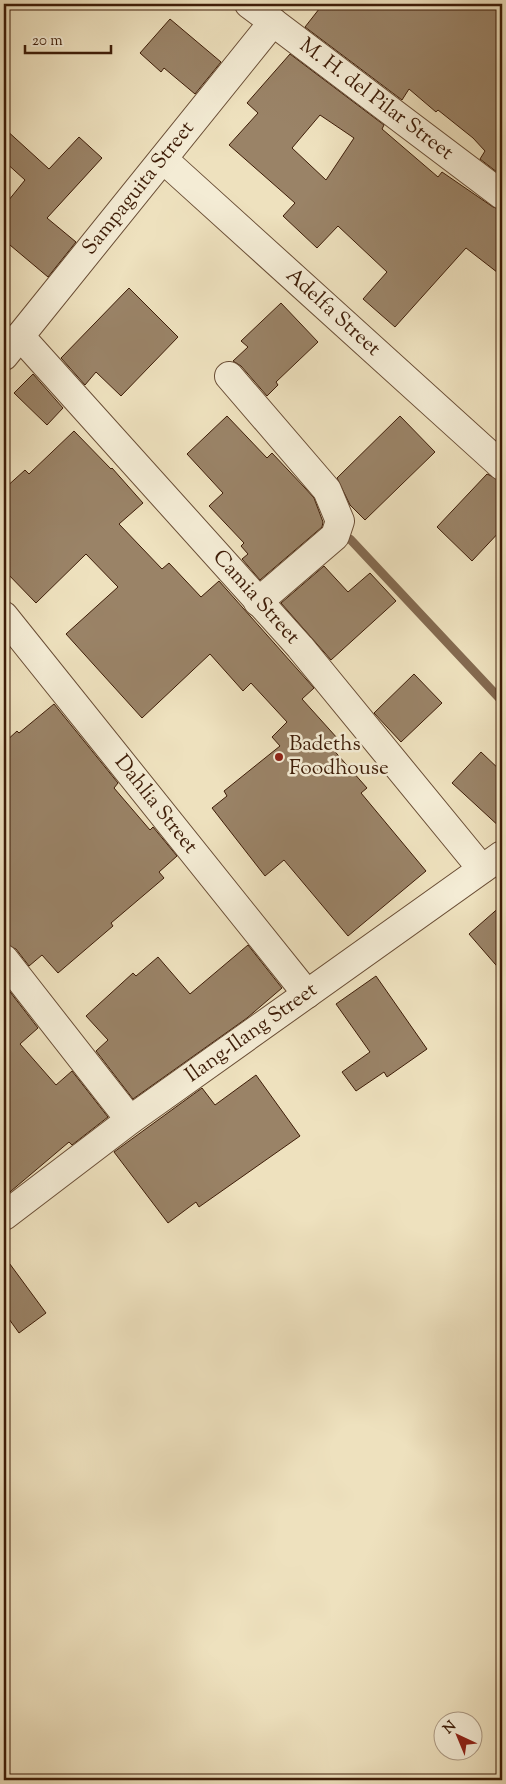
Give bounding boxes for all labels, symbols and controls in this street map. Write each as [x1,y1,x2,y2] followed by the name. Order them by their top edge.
[25,22,111,54] scale bar
[32,31,63,52] text: 20 m
[292,32,459,168] street label: M. H. del Pilar Street
[76,115,202,262] street label: Sampaguita Street
[279,262,387,364] street label: Adelfa Street
[205,544,306,652] street label: Camia Street
[289,730,389,784] place label: Badeths Foodhouse
[106,749,204,861] street label: Dahlia Street
[273,751,285,763] marker: Badeths Foodhouse
[180,976,324,1091] street label: Ilang-Ilang Street
[434,1712,484,1762] north arrow
[439,1717,461,1739] text: N

